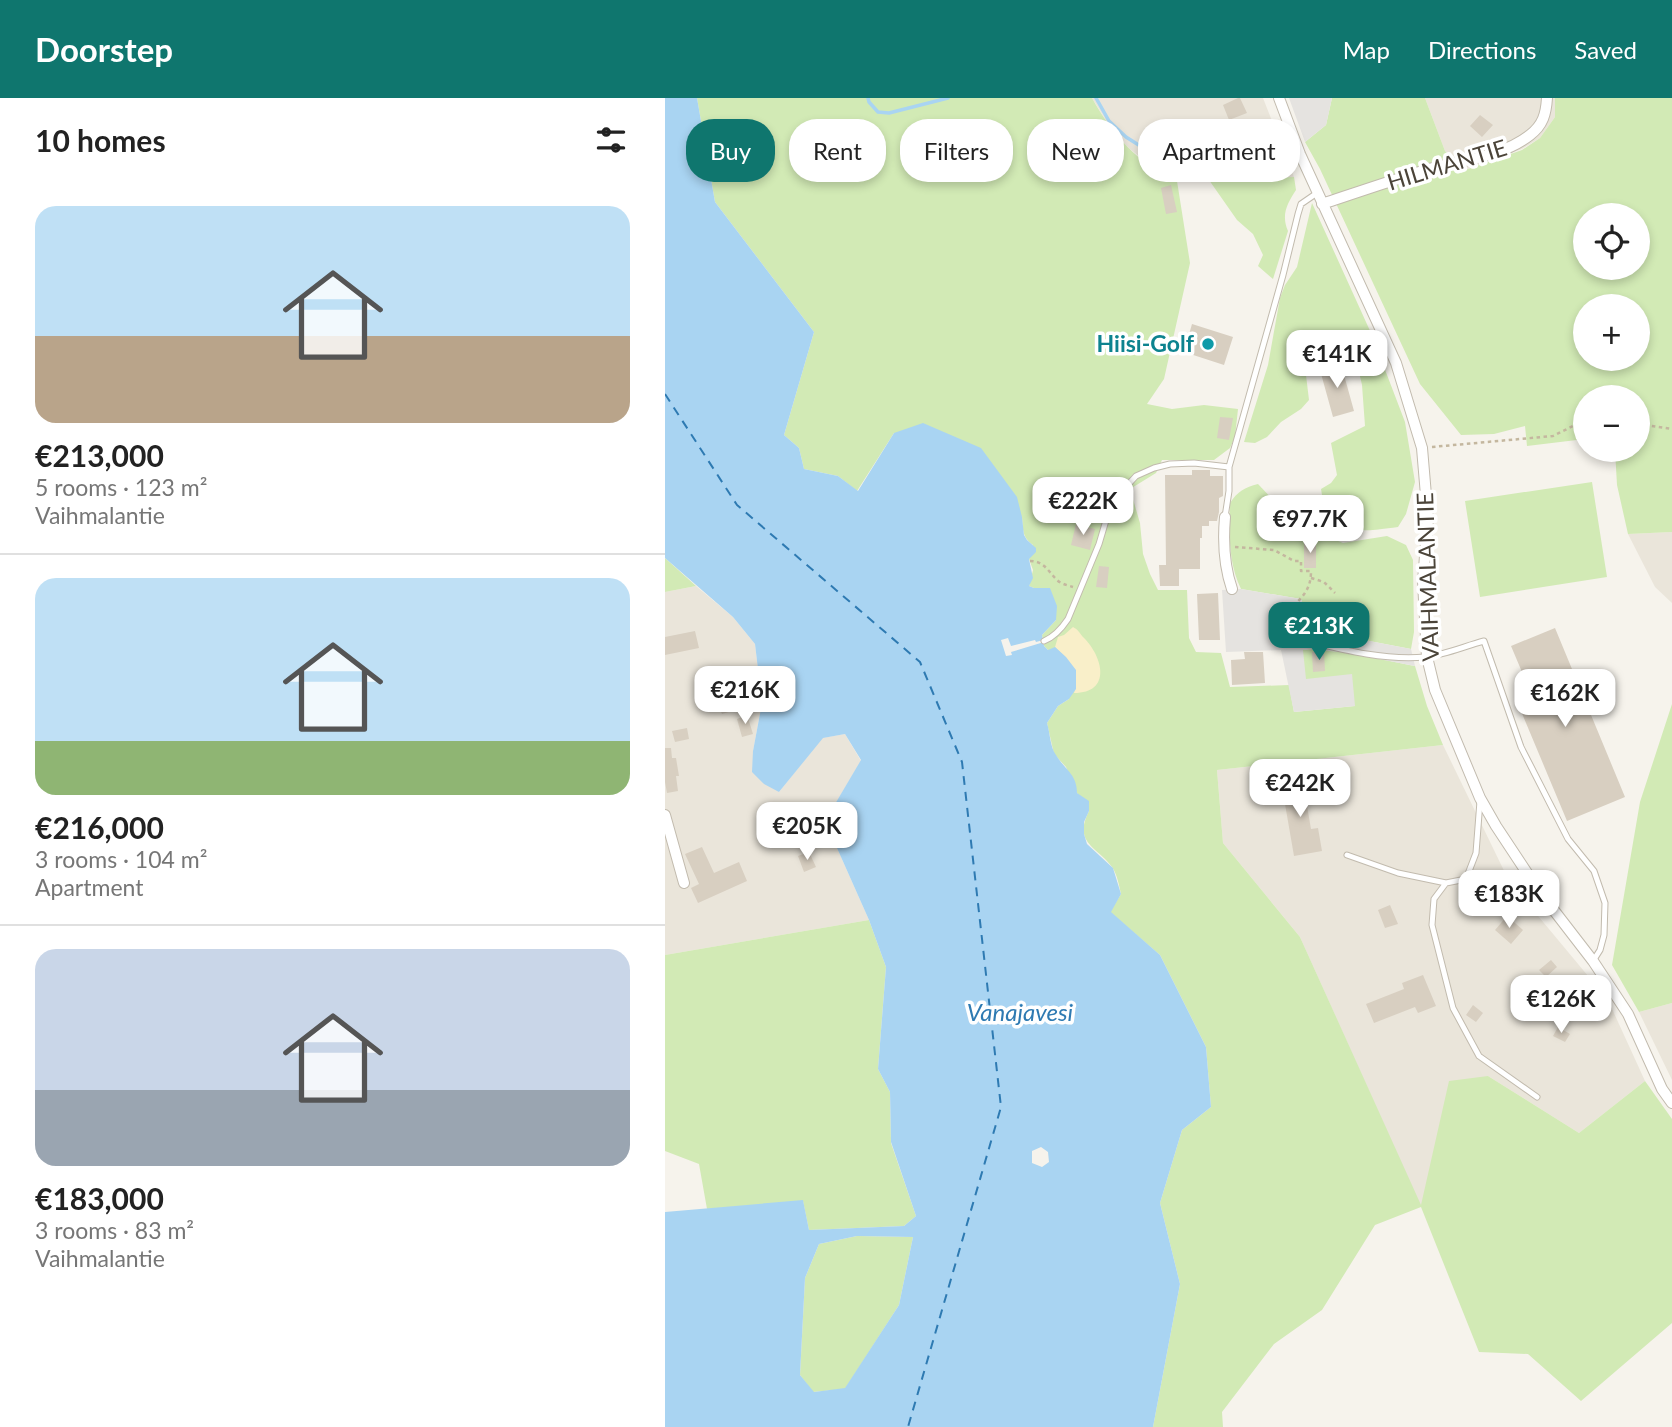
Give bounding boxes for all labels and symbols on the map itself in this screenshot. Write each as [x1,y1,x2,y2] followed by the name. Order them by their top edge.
[1384,133,1510,196] street label: HILMANTIE
[1096,329,1195,357] place label: Hiisi-Golf
[1288,330,1386,390] pin: €141K
[1200,336,1216,352] marker: Hiisi-Golf
[1034,478,1132,537] pin: €222K
[1410,492,1444,662] street label: VAIHMALANTIE
[1253,496,1367,555] pin: €97.7K
[1270,602,1368,662] pin: €213K
[696,666,794,726] pin: €216K
[1516,670,1614,729] pin: €162K
[1251,760,1349,819] pin: €242K
[758,802,856,862] pin: €205K
[1460,870,1558,930] pin: €183K
[1512,976,1610,1035] pin: €126K
[967,997,1074,1026] water label: Vanajavesi

